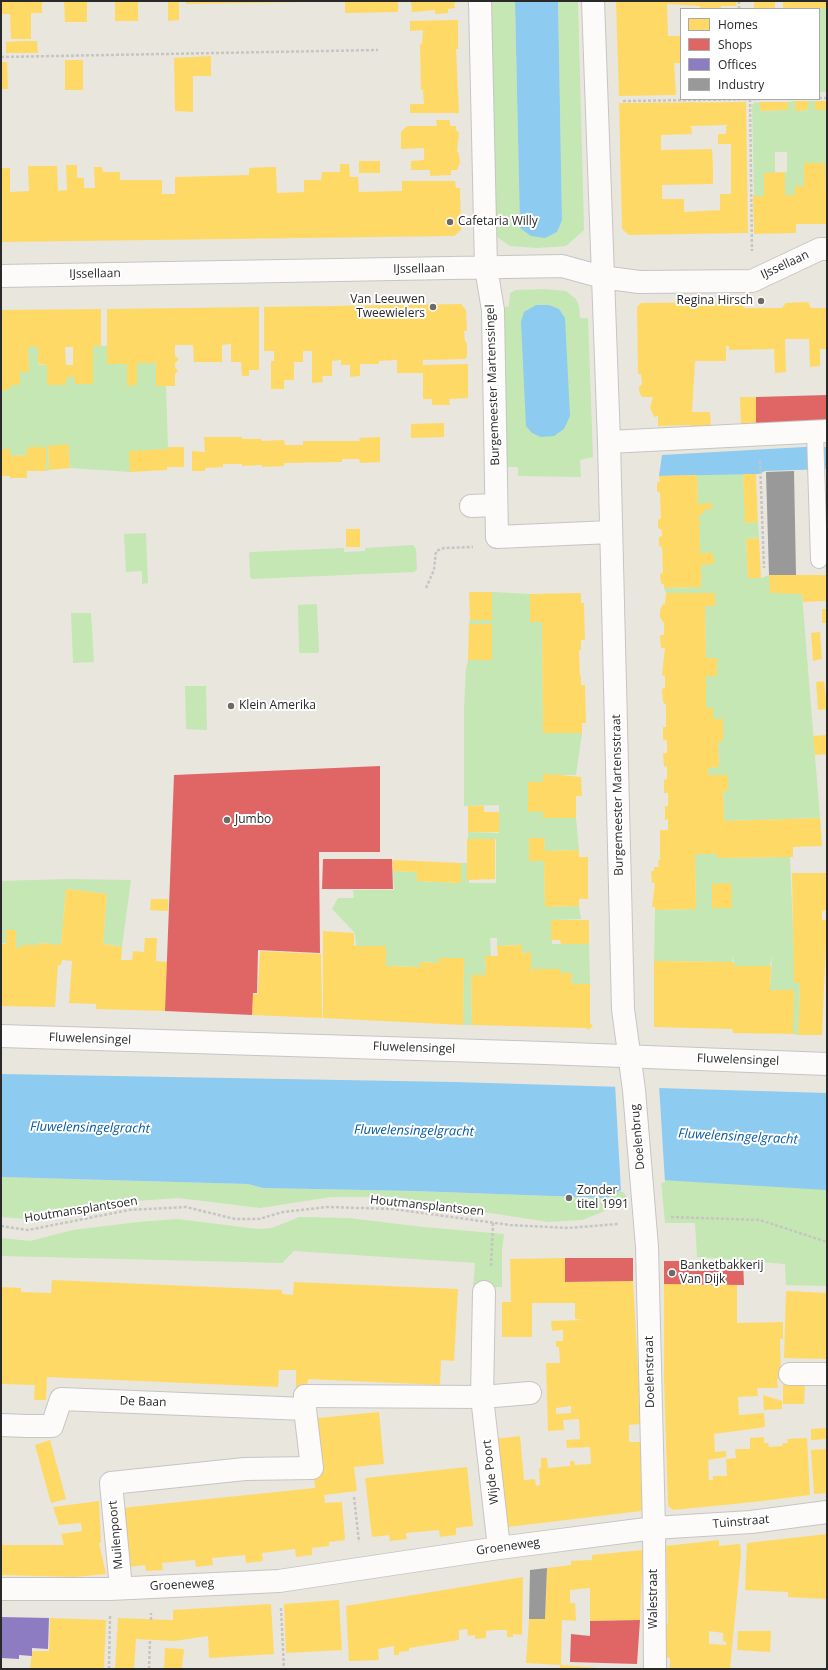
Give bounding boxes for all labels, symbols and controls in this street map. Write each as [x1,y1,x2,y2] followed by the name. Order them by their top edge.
[680,8,820,100] legend
[718,16,758,33] text: Homes
[718,36,752,53] text: Shops
[718,56,757,73] text: Offices
[718,76,764,93] text: Industry
[458,215,538,229] place label: Cafetaria Willy
[445,217,455,227] marker: Cafetaria Willy
[759,248,811,282] street label: IJssellaan
[393,261,445,277] street label: IJssellaan
[69,266,121,282] street label: IJssellaan
[350,293,425,321] place label: Van Leeuwen Tweewielers
[677,294,753,308] place label: Regina Hirsch
[756,296,766,306] marker: Regina Hirsch
[428,302,438,312] marker: Van Leeuwen Tweewielers
[483,304,503,466] street label: Burgemeester Martenssingel
[239,699,316,713] place label: Klein Amerika
[226,701,236,711] marker: Klein Amerika
[609,714,627,876] street label: Burgemeester Martensstraat
[235,813,271,827] place label: Jumbo
[222,815,232,825] marker: Jumbo
[49,1030,131,1048] street label: Fluwelensingel
[373,1039,455,1057] street label: Fluwelensingel
[697,1051,779,1069] street label: Fluwelensingel
[628,1104,648,1170] street label: Doelenbrug
[30,1119,150,1137] water label: Fluwelensingelgracht
[354,1122,474,1140] water label: Fluwelensingelgracht
[678,1126,798,1148] water label: Fluwelensingelgracht
[577,1184,629,1212] place label: Zonder titel 1991
[369,1193,485,1219] street label: Houtmansplantsoen
[564,1193,574,1203] marker: Zonder titel 1991
[23,1194,139,1226] street label: Houtmansplantsoen
[680,1259,763,1287] place label: Banketbakkerij Van Dijk
[667,1268,677,1278] marker: Banketbakkerij Van Dijk
[642,1336,658,1408] street label: Doelenstraat
[119,1394,167,1410] street label: De Baan
[480,1439,502,1505] street label: Wijde Poort
[106,1500,126,1570] street label: Muilenpoort
[712,1512,770,1532] street label: Tuinstraat
[475,1535,541,1559] street label: Groeneweg
[647,1569,661,1629] street label: Walestraat
[150,1576,214,1594] street label: Groeneweg

